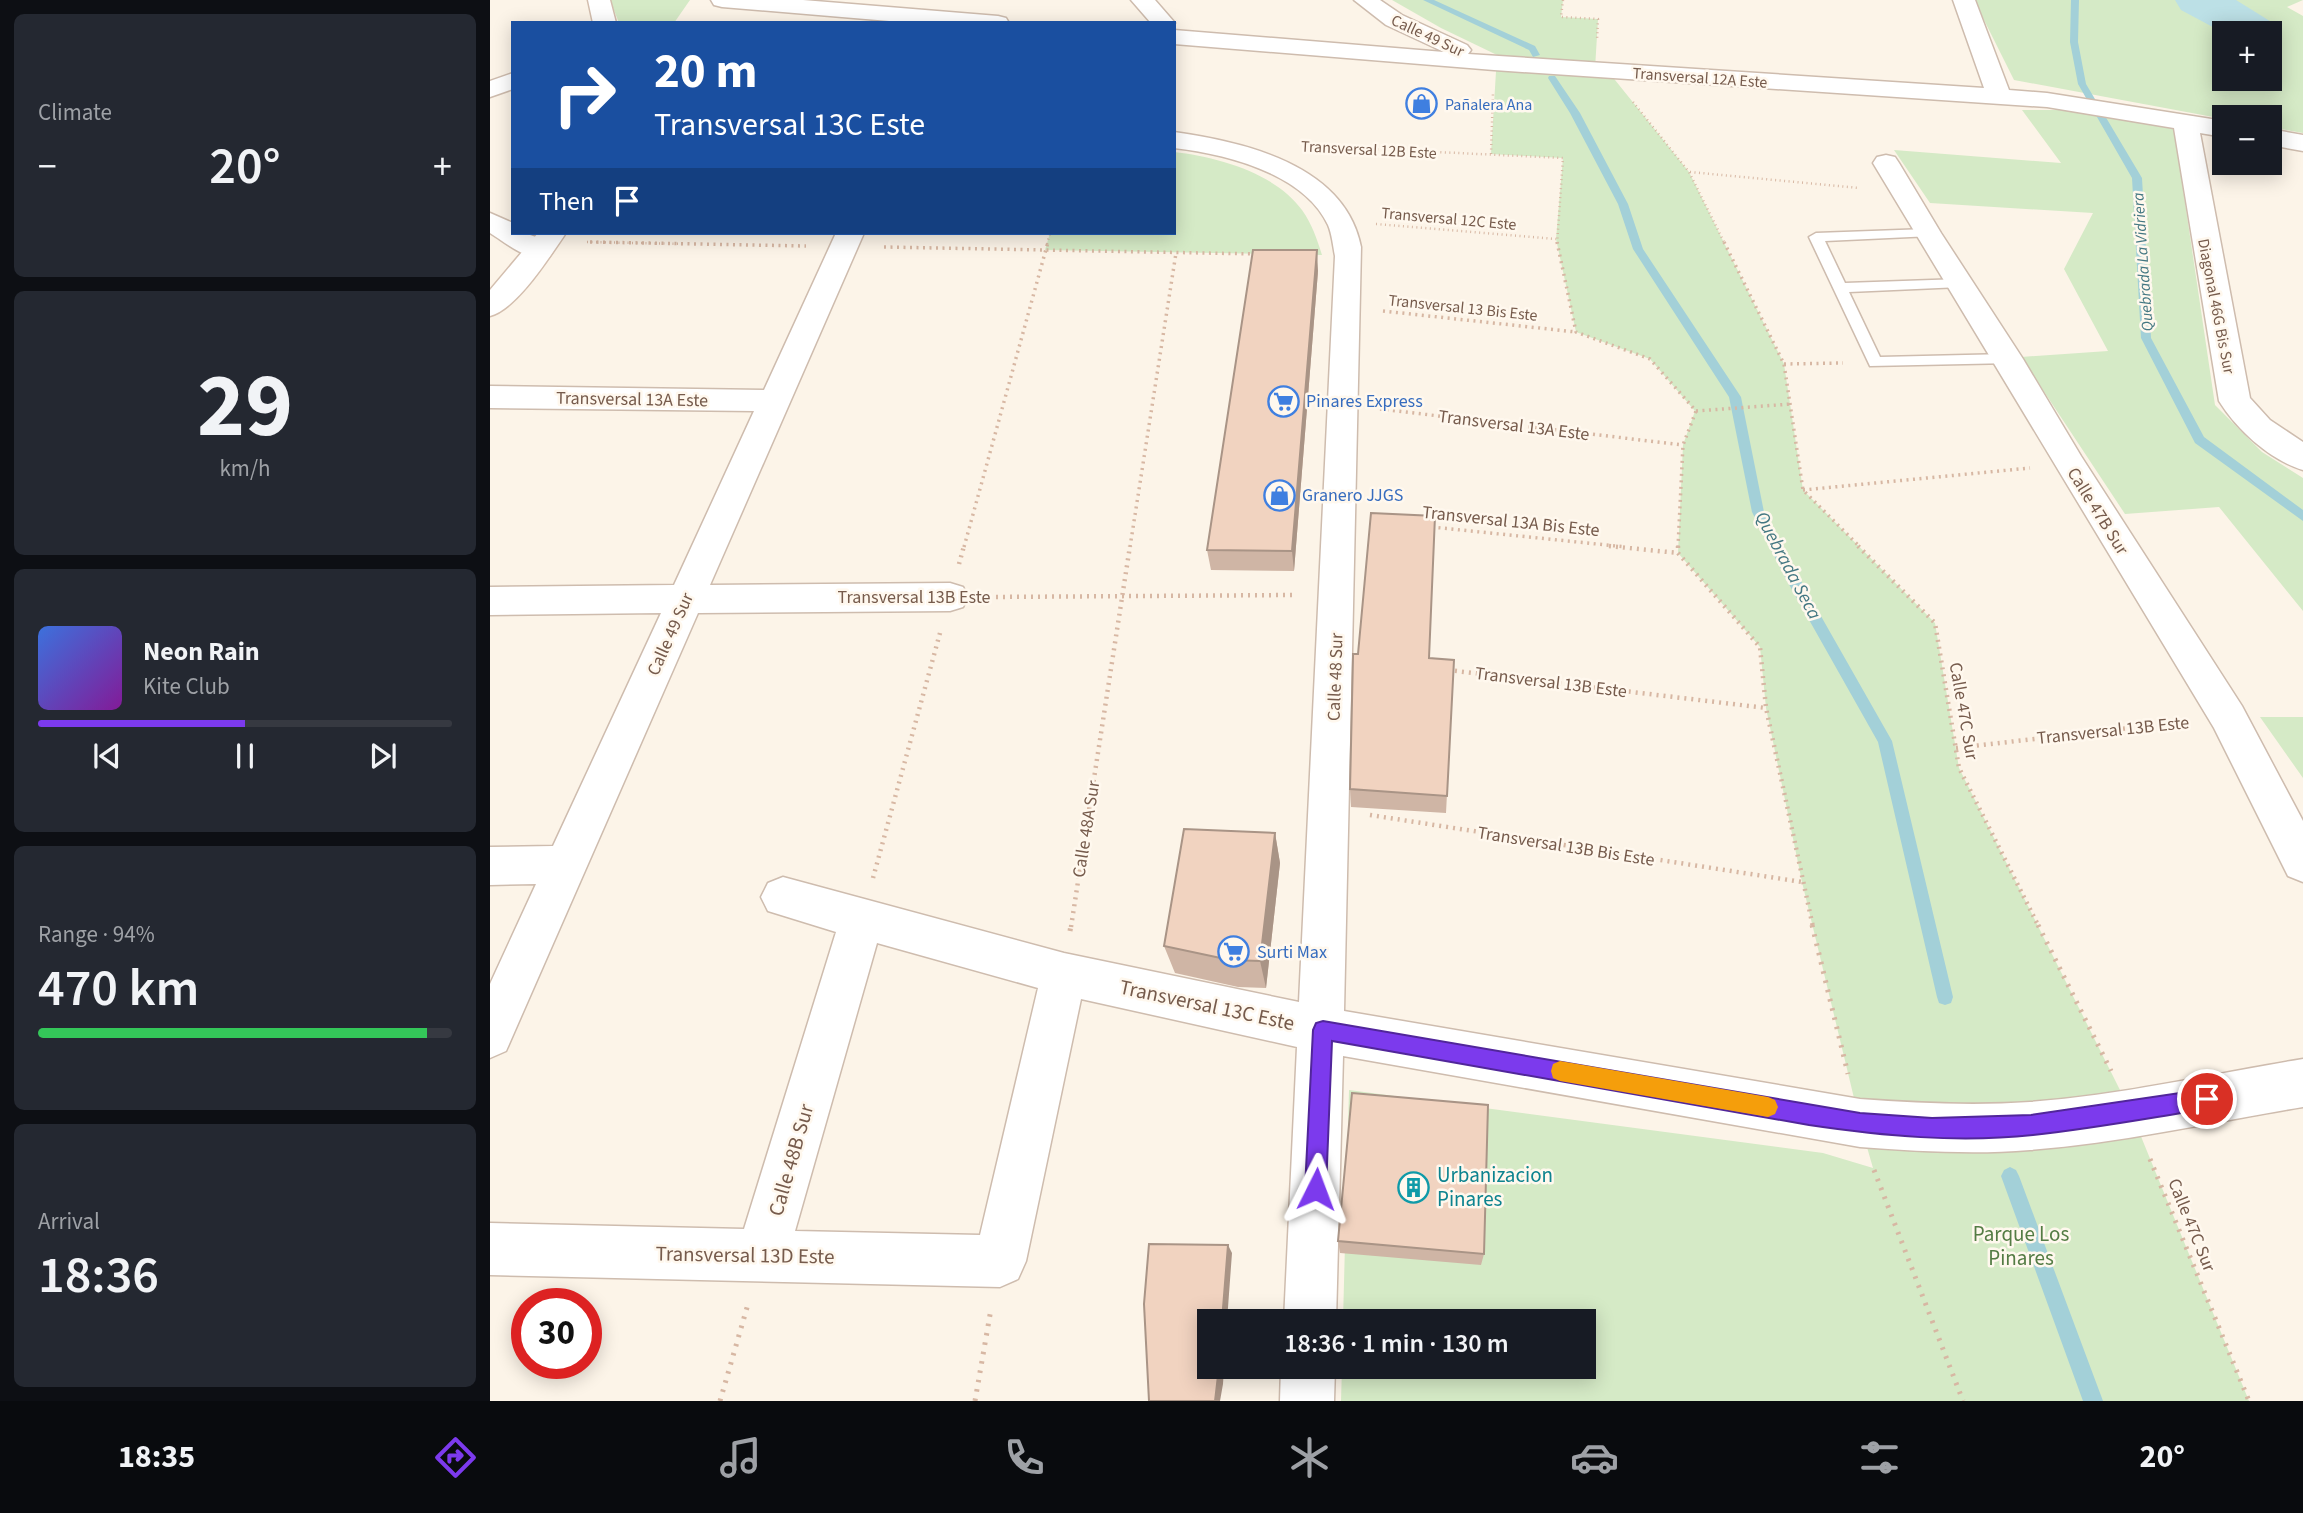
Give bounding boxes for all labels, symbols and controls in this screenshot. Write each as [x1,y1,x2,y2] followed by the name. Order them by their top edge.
[1387,9,1468,63] street label: Calle 49 Sur
[2212,21,2282,175] map controls
[2212,21,2282,91] button: +
[654,37,758,107] text: 20 m
[539,49,630,140] icon: right
[1632,62,1768,94] street label: Transversal 12A Este
[1405,87,1439,121] shop icon: Pañalera Ana
[1445,94,1532,116] place label: Pañalera Ana
[38,96,112,129] text: Climate
[654,102,925,148] text: Transversal 13C Este
[2212,105,2282,175] button: −
[209,130,281,204] text: 20°
[1301,135,1437,165] street label: Transversal 12B Este
[38,140,57,194] text: −
[433,140,452,194] text: +
[608,182,646,220] icon: arrive
[539,183,594,220] text: Then
[2127,191,2159,332] water label: Quebrada La Vidriera
[1380,202,1517,236] street label: Transversal 12C Este
[2192,237,2240,376] street label: Diagonal 46G Bis Sur
[1387,289,1539,327] street label: Transversal 13 Bis Este
[197,342,293,471] text: 29
[1266,384,1300,418] supermarket icon: Pinares Express
[556,386,708,413] street label: Transversal 13A Este
[1306,389,1423,414] place label: Pinares Express
[1437,404,1591,447] street label: Transversal 13A Este
[219,452,271,485] text: km/h
[2061,463,2135,560] street label: Calle 47B Sur
[1262,478,1296,512] shop icon: Granero JJGS
[1302,483,1403,508] place label: Granero JJGS
[1421,500,1601,543] street label: Transversal 13A Bis Este
[1748,507,1827,625] water label: Quebrada Seca
[838,585,990,610] street label: Transversal 13B Este
[641,588,700,680] street label: Calle 49 Sur
[1321,632,1350,722] street label: Calle 48 Sur
[143,633,260,670] text: Neon Rain
[1943,660,1984,762] street label: Calle 47C Sur
[1474,661,1628,704] street label: Transversal 13B Este
[143,670,230,703] text: Kite Club
[2036,710,2190,751] street label: Transversal 13B Este
[88,737,126,775] icon: previous
[226,737,264,775] icon: pause
[364,737,402,775] icon: next
[1066,778,1107,879] street label: Calle 48A Sur
[1476,820,1656,873] street label: Transversal 13B Bis Este
[38,918,155,951] text: Range · 94%
[1217,935,1251,969] supermarket icon: Surti Max
[1257,940,1327,965] place label: Surti Max
[38,952,199,1026] text: 470 km
[1117,972,1297,1038] street label: Transversal 13C Este
[2177,1069,2237,1129] pin
[2188,1080,2226,1118] icon: arrive
[761,1100,821,1220] street label: Calle 48B Sur
[1279,1152,1353,1226] position arrow
[1437,1160,1553,1214] place label: Urbanizacion Pinares
[1397,1170,1431,1204] building icon: Urbanizacion Pinares
[2162,1175,2222,1276] street label: Calle 47C Sur
[38,1205,100,1238] text: Arrival
[1973,1219,2069,1273] park label: Parque Los Pinares
[655,1238,835,1272] street label: Transversal 13D Este
[38,1239,159,1313] text: 18:36
[511,1288,602,1379] speed limit sign: 30
[1284,1325,1509,1362] text: 18:36 · 1 min · 130 m
[431,1433,480,1482] icon: directions
[716,1433,765,1482] icon: music
[1000,1433,1049,1482] icon: phone
[1285,1433,1334,1482] icon: climate
[1570,1433,1619,1482] icon: car
[1855,1433,1904,1482] icon: filters
[118,1434,195,1480] text: 18:35
[2140,1434,2185,1480] text: 20°

